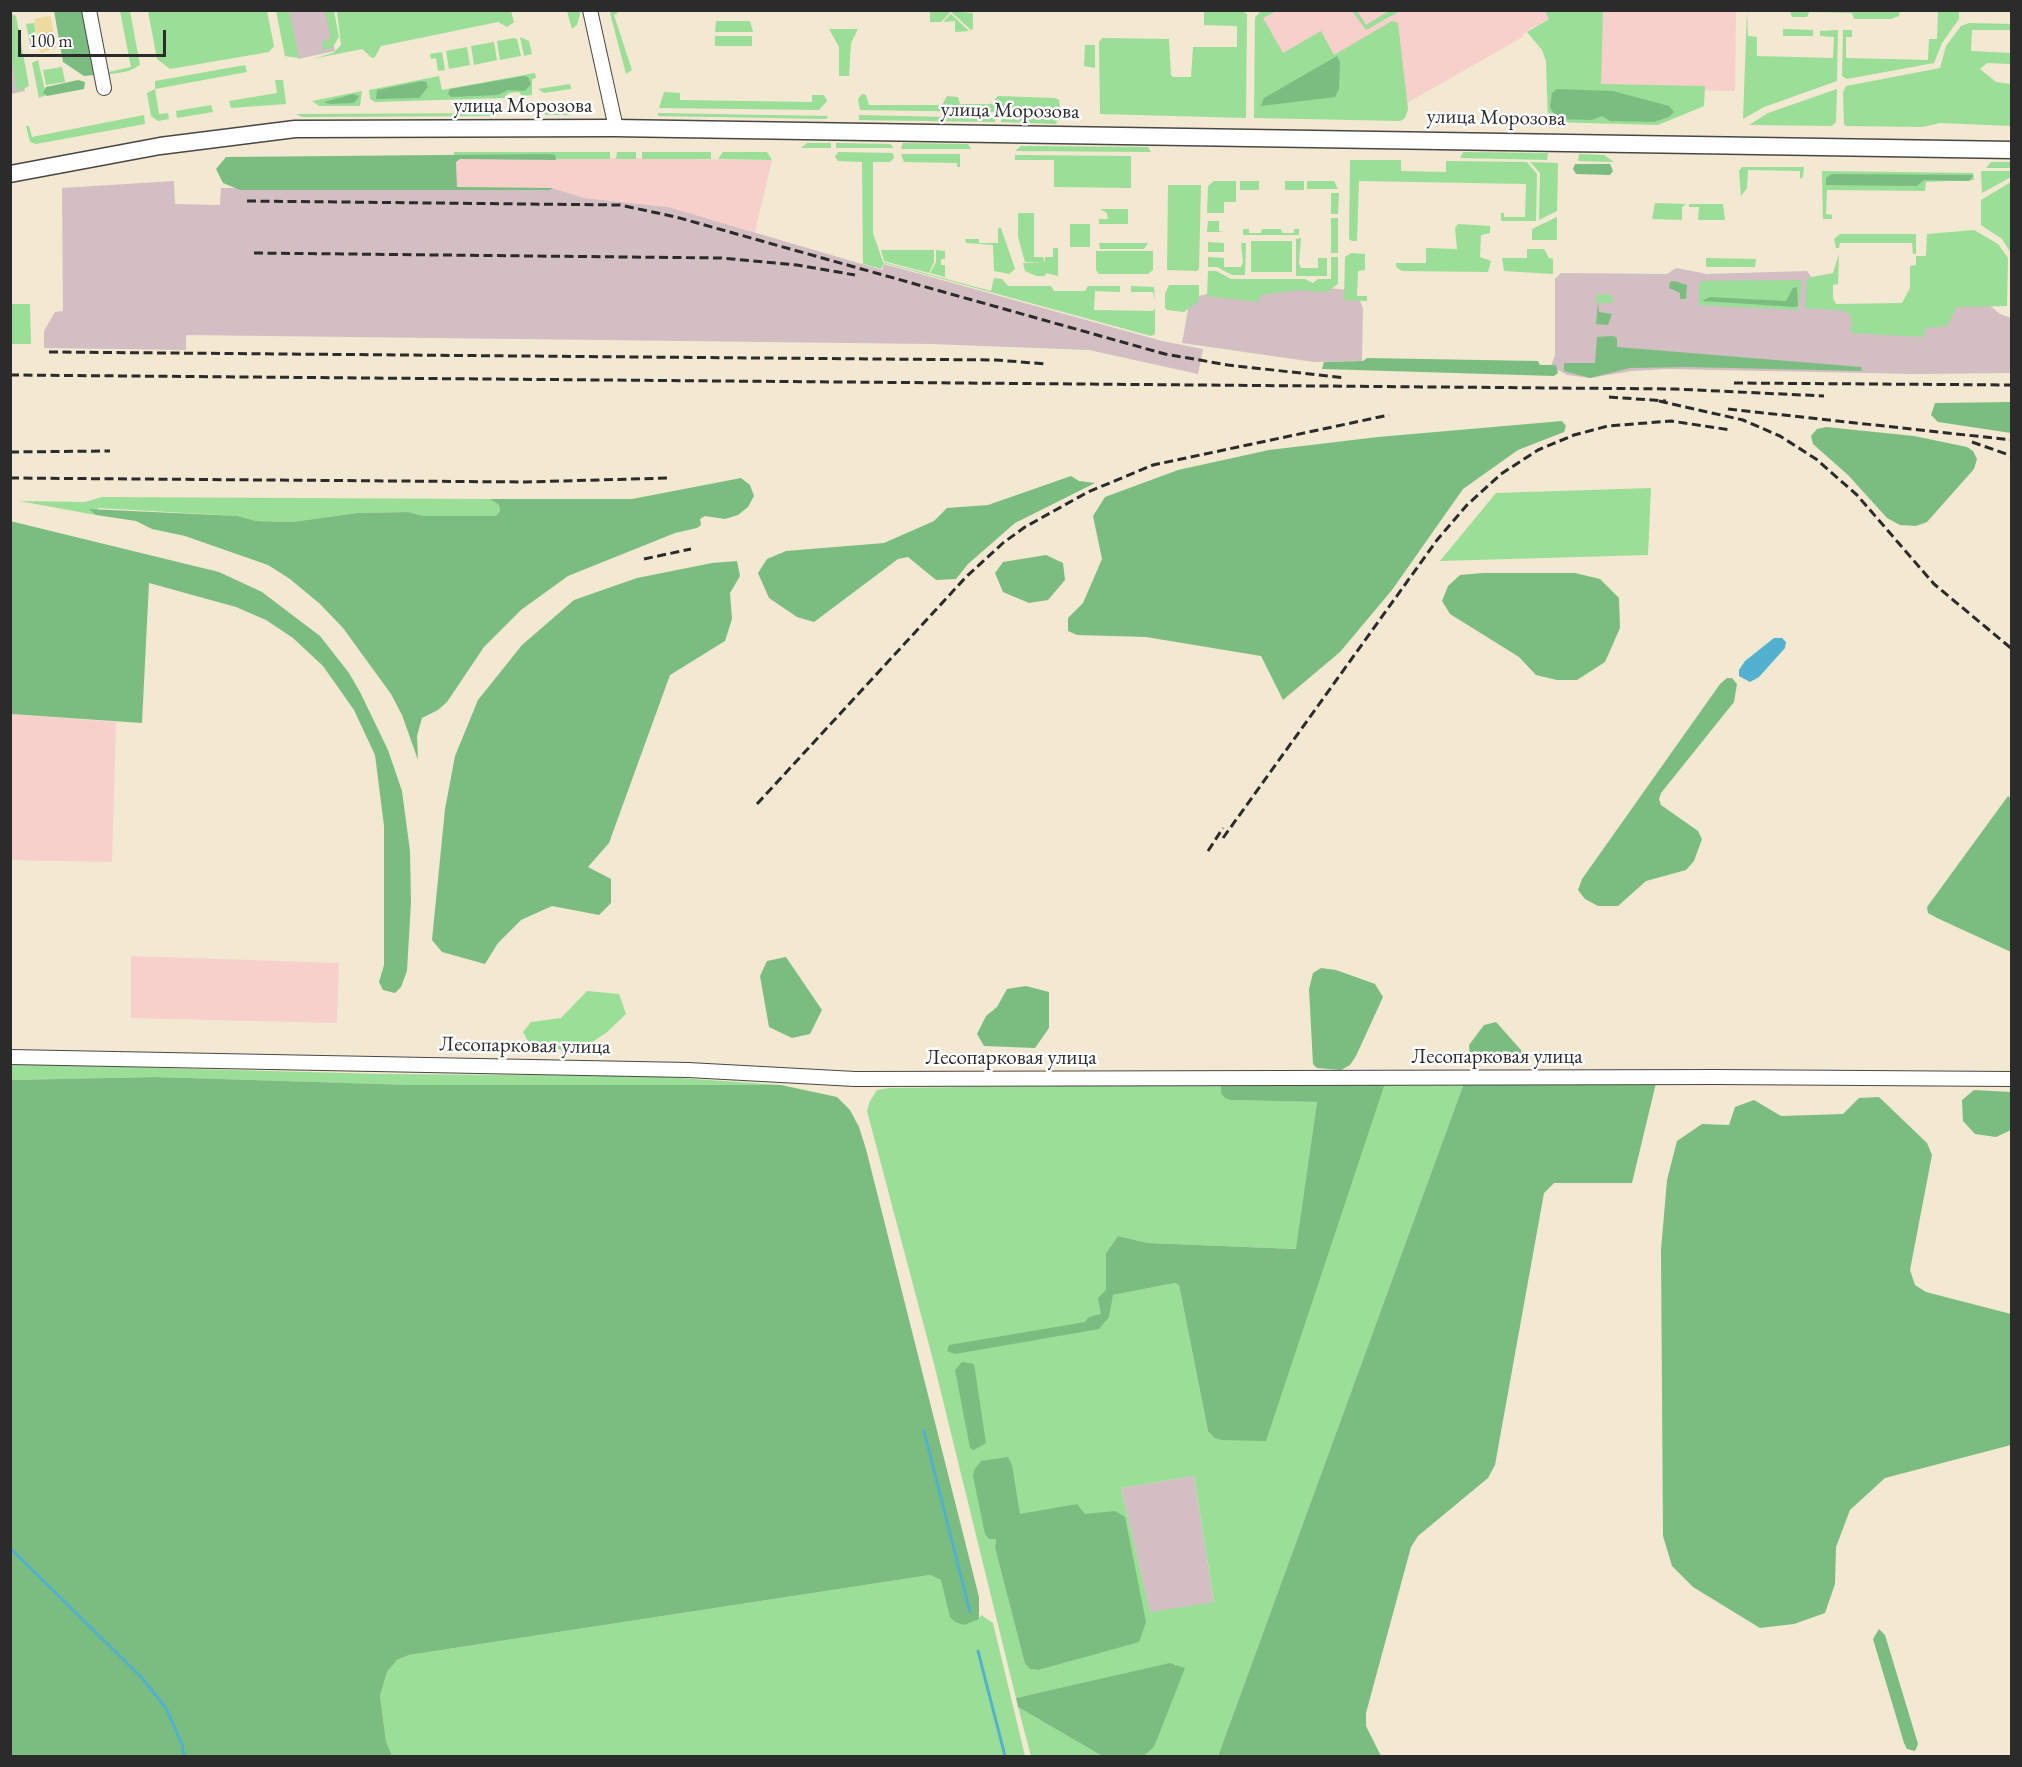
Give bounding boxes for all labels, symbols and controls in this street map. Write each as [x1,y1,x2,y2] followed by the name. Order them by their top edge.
[21,18,170,56] scale bar
[29,29,73,52] text: 100 m
[454,93,592,119] street label: улица Морозова
[940,97,1080,125] street label: улица Морозова
[1426,104,1566,132] street label: улица Морозова
[439,1032,611,1060] street label: Лесопарковая улица
[1411,1044,1583,1070] street label: Лесопарковая улица
[925,1045,1097,1071] street label: Лесопарковая улица

